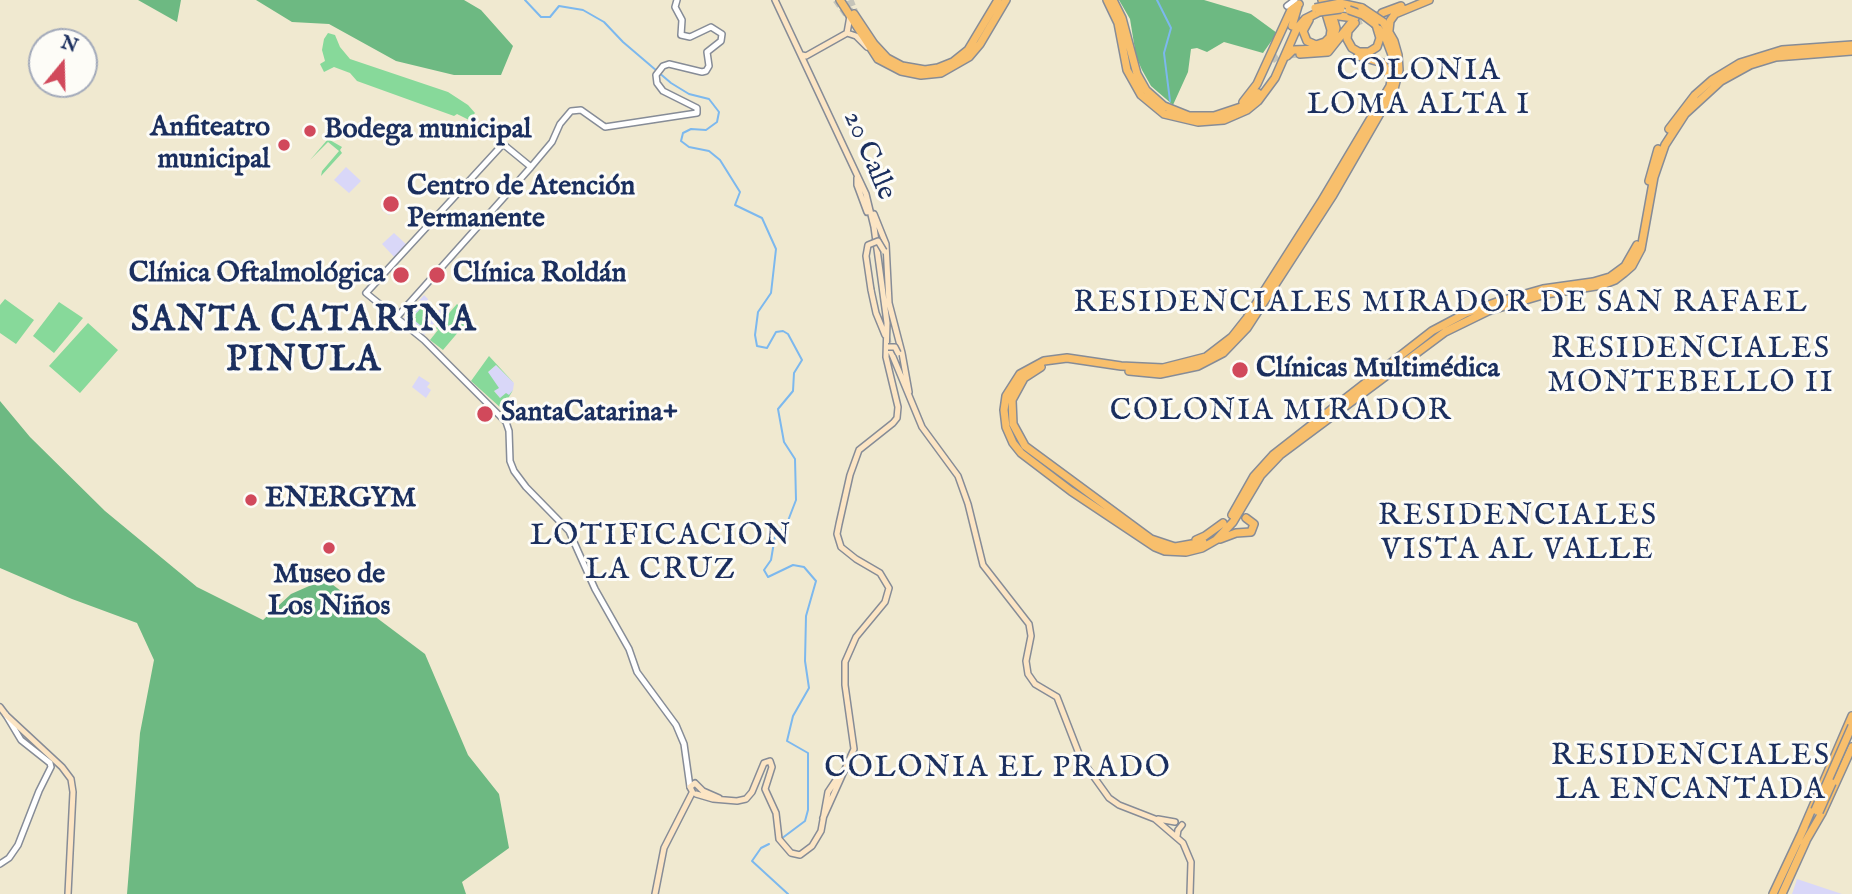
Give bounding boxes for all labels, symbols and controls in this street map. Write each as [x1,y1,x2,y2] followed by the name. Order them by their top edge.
[28,28,98,98] north arrow
[57,31,81,59] text: N
[1308,55,1530,125] district label: COLONIA LOMA ALTA I
[834,107,902,205] street label: 20 Calle
[150,112,270,178] place label: Anfiteatro municipal
[324,114,531,148] place label: Bodega municipal
[302,123,318,139] marker: Bodega municipal
[276,137,292,153] marker: Anfiteatro municipal
[407,171,635,237] place label: Centro de Atención Permanente
[381,194,401,214] marker: Centro de Atención Permanente
[129,258,385,292] place label: Clínica Oftalmológica
[453,258,626,292] place label: Clínica Roldán
[391,265,411,285] marker: Clínica Oftalmológica
[427,265,447,285] marker: Clínica Roldán
[1078,287,1804,323] district label: RESIDENCIALES MIRADOR DE SAN RAFAEL
[133,302,475,384] district label: SANTA CATARINA PINULA
[1549,333,1833,404] district label: RESIDENCIALES MONTEBELLO II
[1256,353,1500,387] place label: Clínicas Multimédica
[1230,360,1250,380] marker: Clínicas Multimédica
[1112,395,1450,431] district label: COLONIA MIRADOR
[501,397,678,431] place label: SantaCatarina+
[475,404,495,424] marker: SantaCatarina+
[265,483,416,517] place label: ENERGYM
[243,492,259,508] marker: ENERGYM
[1380,500,1656,570] district label: RESIDENCIALES VISTA AL VALLE
[531,520,791,590] district label: LOTIFICACION LA CRUZ
[321,540,337,556] marker: Museo de Los Niños
[268,559,390,625] place label: Museo de Los Niños
[1553,740,1829,810] district label: RESIDENCIALES LA ENCANTADA
[826,752,1170,788] district label: COLONIA EL PRADO

